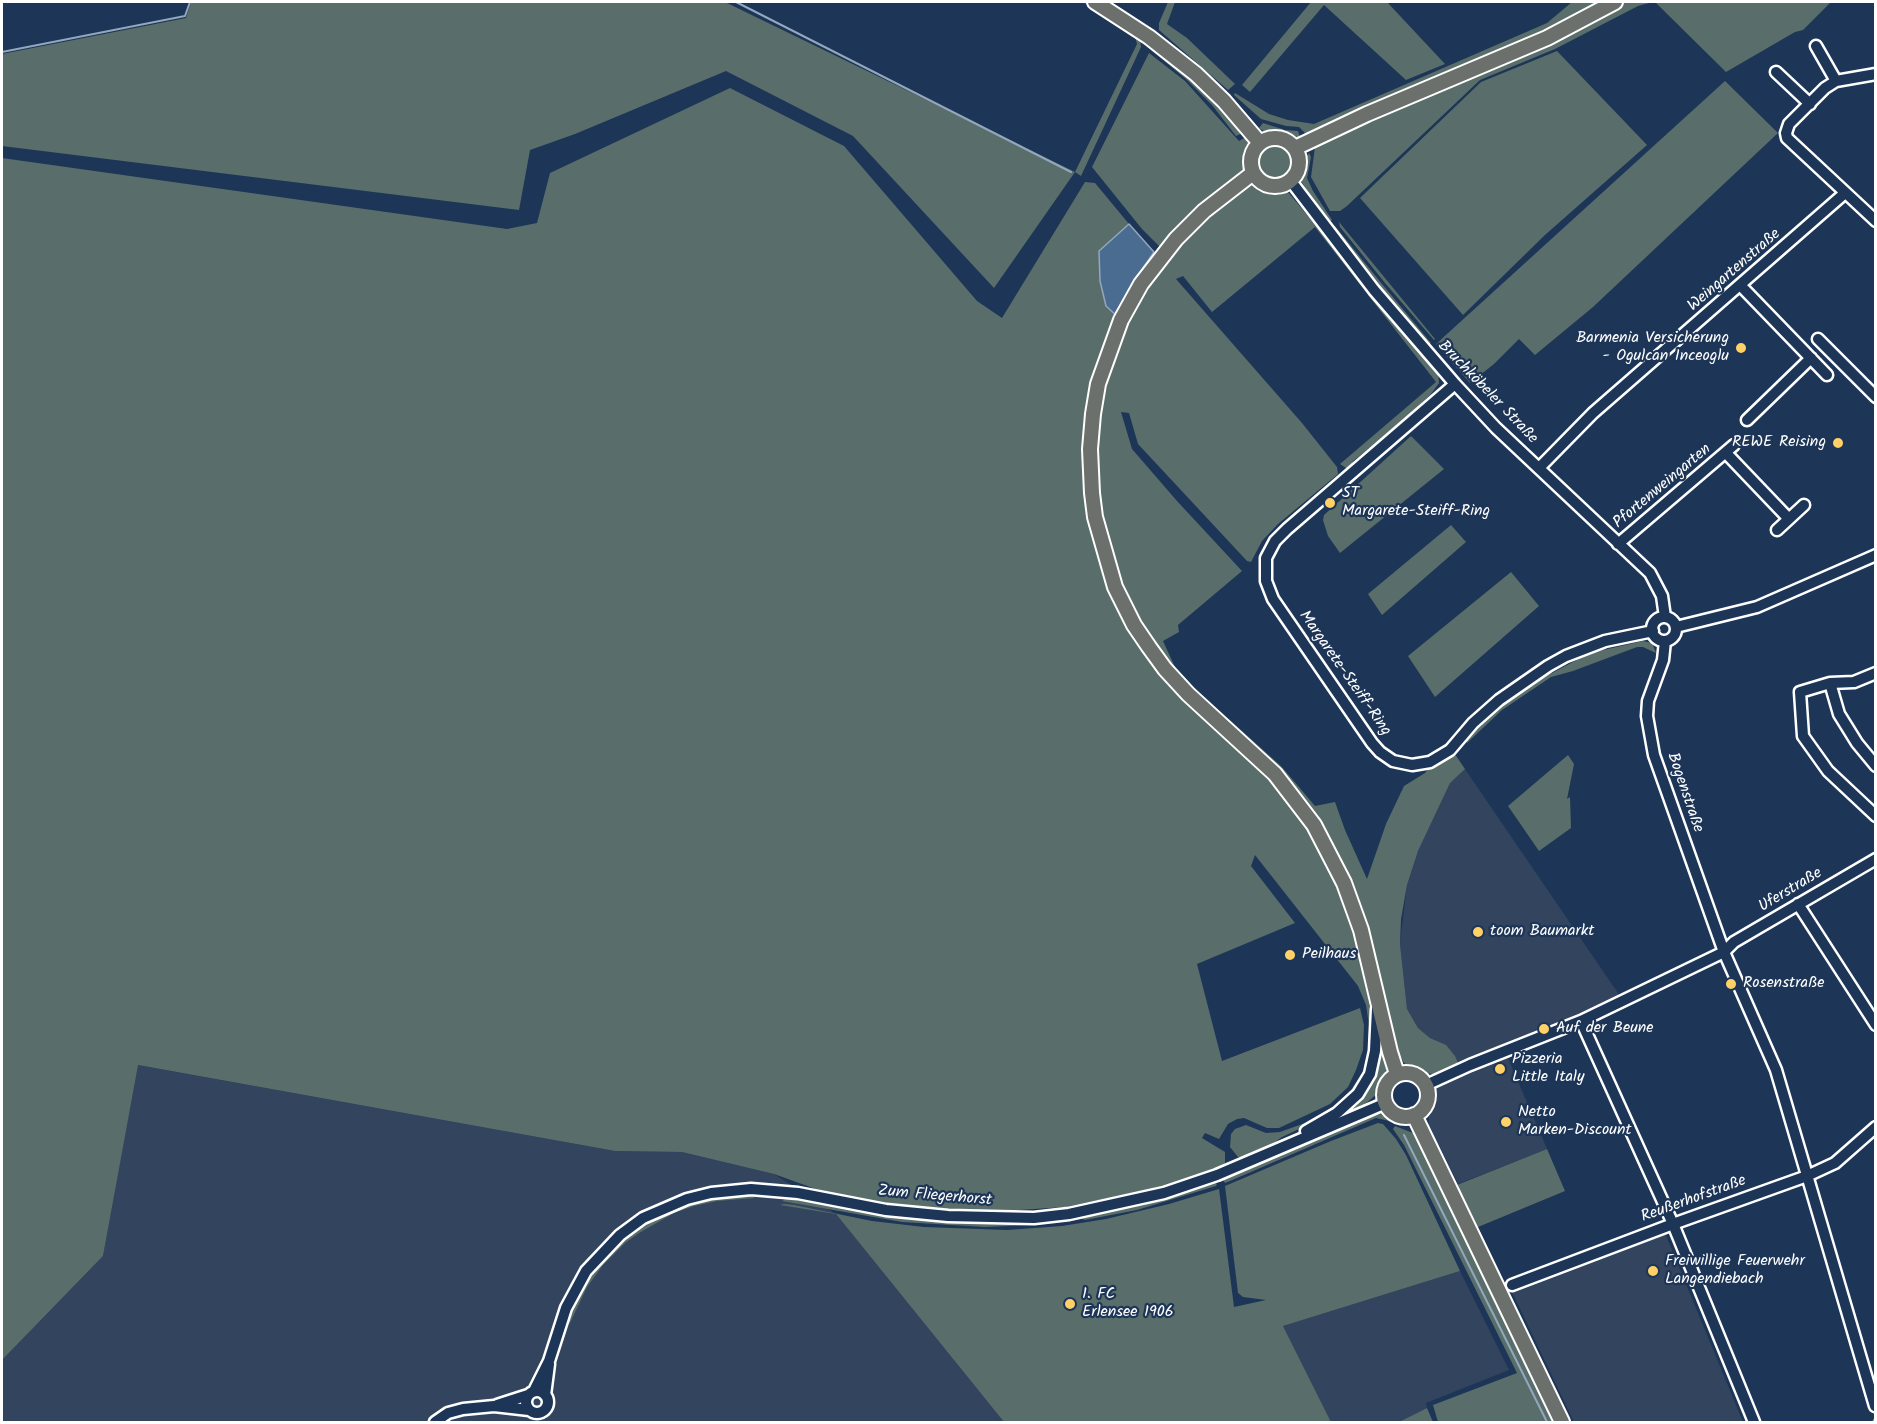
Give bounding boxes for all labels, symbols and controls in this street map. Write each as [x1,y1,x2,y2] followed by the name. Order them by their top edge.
[1685,225,1785,317] street label: Weingartenstraße
[1576,329,1729,367] place label: Barmenia Versicherung - Ogulcan Inceoglu
[1433,337,1541,449] street label: Bruchköbeler Straße
[1734,341,1748,355] marker: Barmenia Versicherung - Ogulcan Inceoglu
[1732,433,1826,453] place label: REWE Reising
[1831,436,1845,450] marker: REWE Reising
[1610,441,1716,533] street label: Pfortenweingarten
[1342,484,1490,522] place label: ST Margarete-Steiff-Ring
[1323,496,1337,510] marker: ST Margarete-Steiff-Ring
[1294,608,1394,740] street label: Margarete-Steiff-Ring
[1661,751,1707,835] street label: Bogenstraße
[1756,865,1826,917] street label: Uferstraße
[1490,922,1594,942] place label: toom Baumarkt
[1471,925,1485,939] marker: toom Baumarkt
[1302,945,1356,965] place label: Peilhaus
[1283,948,1297,962] marker: Peilhaus
[1743,974,1825,994] place label: Rosenstraße
[1724,977,1738,991] marker: Rosenstraße
[1556,1019,1654,1039] place label: Auf der Beune
[1537,1022,1551,1036] marker: Auf der Beune
[1512,1050,1585,1088] place label: Pizzeria Little Italy
[1493,1062,1507,1076] marker: Pizzeria Little Italy
[1518,1103,1632,1141] place label: Netto Marken-Discount
[1499,1115,1513,1129] marker: Netto Marken-Discount
[1639,1172,1749,1228] street label: Reußerhofstraße
[877,1182,993,1212] street label: Zum Fliegerhorst
[1665,1252,1805,1290] place label: Freiwillige Feuerwehr Langendiebach
[1646,1264,1660,1278] marker: Freiwillige Feuerwehr Langendiebach
[1082,1285,1174,1323] place label: 1. FC Erlensee 1906
[1063,1297,1077,1311] marker: 1. FC Erlensee 1906

